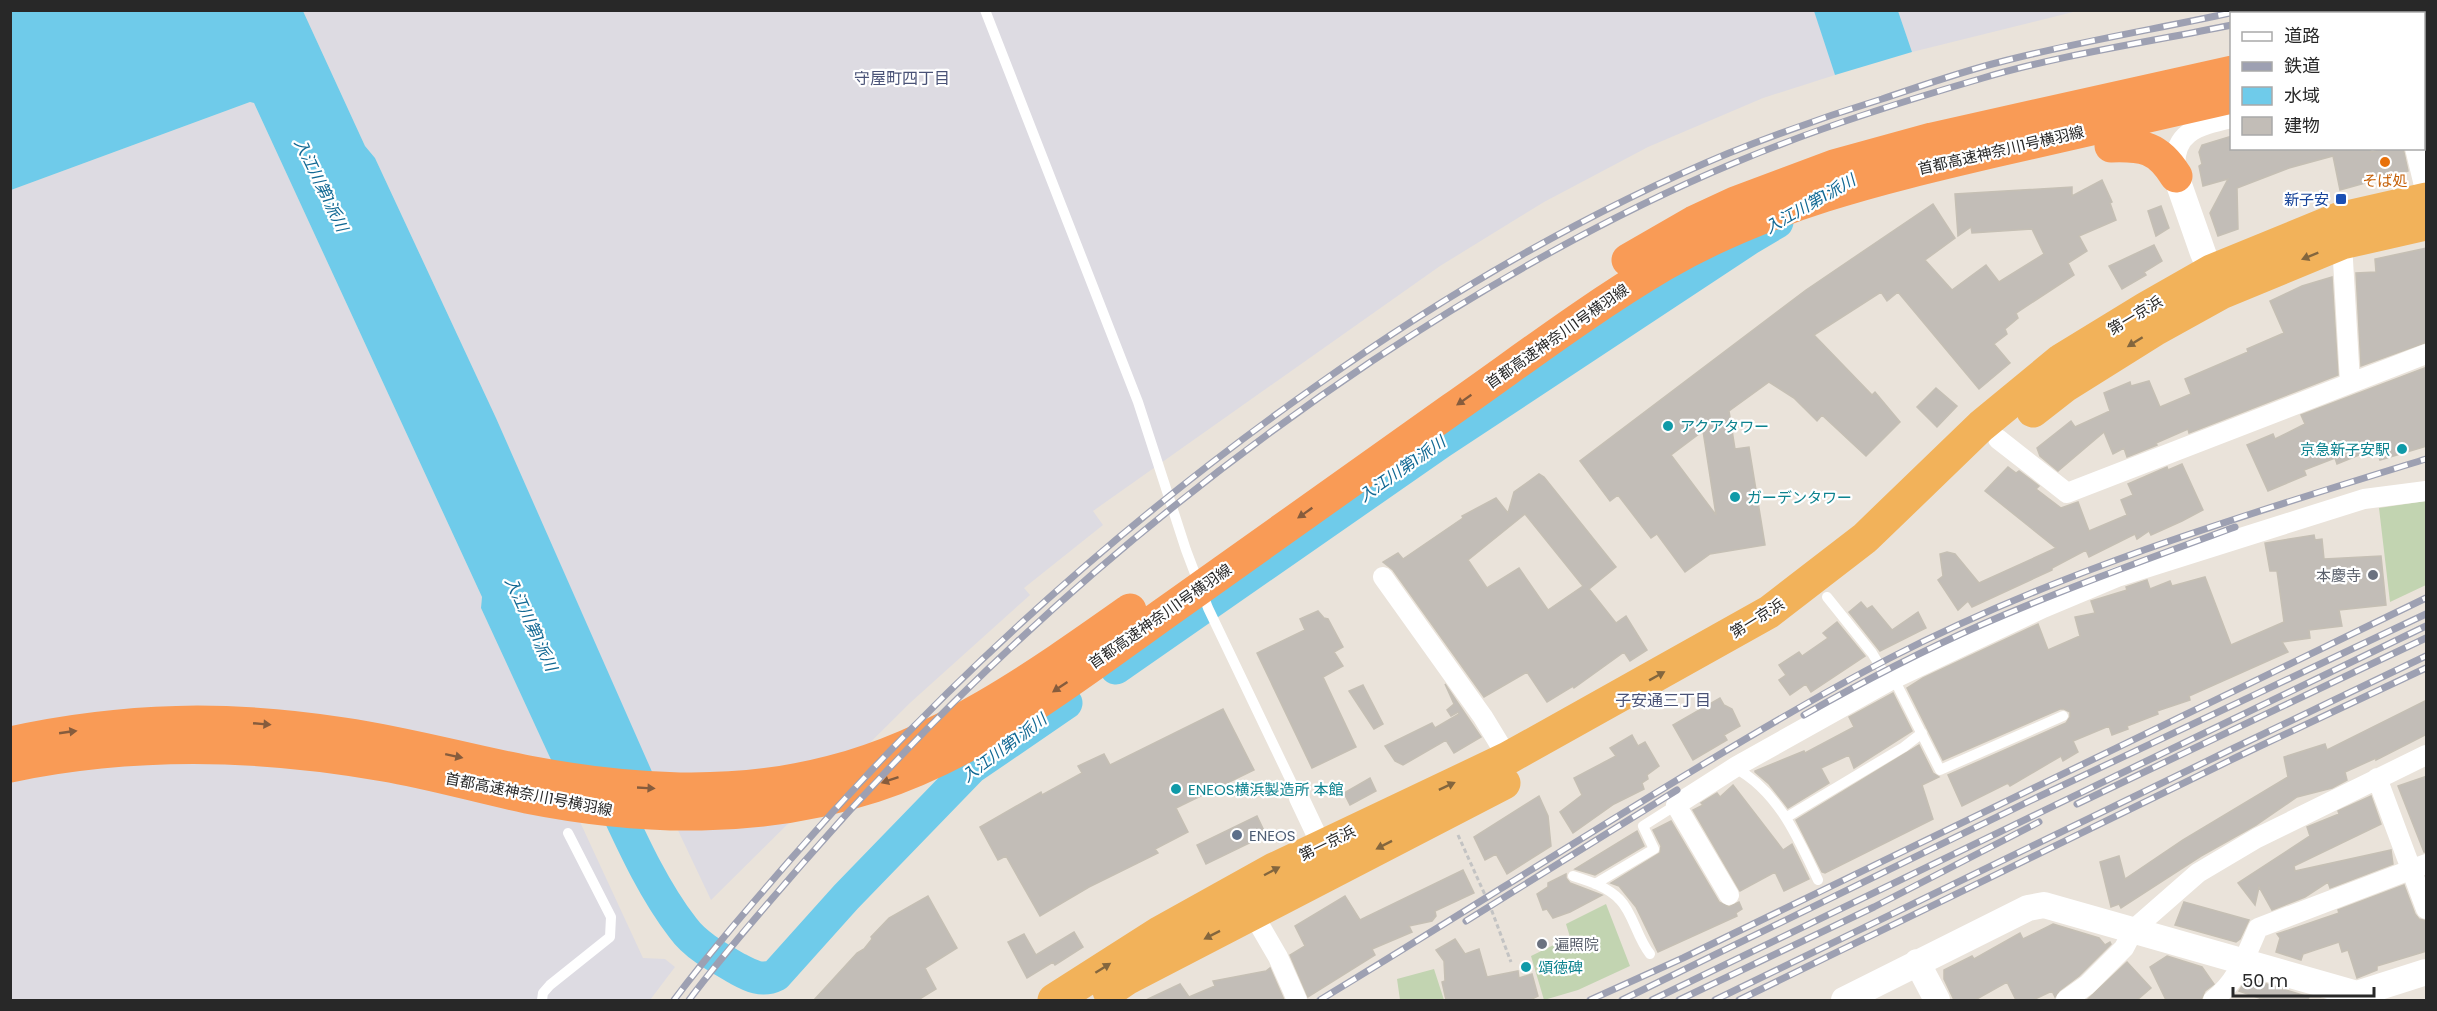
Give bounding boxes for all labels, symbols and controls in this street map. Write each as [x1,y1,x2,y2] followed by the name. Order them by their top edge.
[2230,12,2425,150] legend
[2284,23,2320,48] text: 道路
[2284,53,2320,78] text: 鉄道
[854,67,950,90] district label: 守屋町四丁目
[2284,83,2320,108] text: 水域
[2284,113,2320,138] text: 建物
[1916,121,2086,179] street label: 首都高速神奈川1号横羽線
[288,135,354,237] water label: 入江川第1派川
[2378,155,2392,169] marker: そば処
[1760,168,1861,239] water label: 入江川第1派川
[2362,170,2408,191] place label: そば処
[2284,189,2329,210] place label: 新子安
[2334,192,2348,206] marker: 新子安
[2300,251,2318,261] one-way arrow
[1481,279,1633,393] street label: 首都高速神奈川1号横羽線
[2104,291,2166,339] street label: 第一京浜
[2127,336,2143,347] one-way arrow
[1457,394,1473,406] one-way arrow
[1680,416,1769,437] place label: アクアタワー
[1661,419,1675,433] marker: アクアタワー
[1354,429,1452,507] water label: 入江川第1派川
[2300,439,2390,460] place label: 京急新子安駅
[2395,442,2409,456] marker: 京急新子安駅
[1747,487,1852,508] place label: ガーデンタワー
[1728,490,1742,504] marker: ガーデンタワー
[1298,507,1314,519] one-way arrow
[1084,559,1236,673] street label: 首都高速神奈川1号横羽線
[2316,565,2361,586] place label: 本慶寺
[2366,568,2380,582] marker: 本慶寺
[499,573,564,676] water label: 入江川第1派川
[1726,593,1788,643] street label: 第一京浜
[1649,671,1666,681] one-way arrow
[1053,681,1069,693] one-way arrow
[1615,689,1711,712] district label: 子安通三丁目
[957,707,1053,788] water label: 入江川第1派川
[253,719,272,728] one-way arrow
[59,727,78,736] one-way arrow
[445,752,464,761] one-way arrow
[444,767,614,821] street label: 首都高速神奈川1号横羽線
[881,776,899,786] one-way arrow
[1188,779,1344,800] place label: ENEOS横浜製造所 本館
[1439,781,1456,790] one-way arrow
[1169,782,1183,796] marker: ENEOS横浜製造所 本館
[637,783,656,792] one-way arrow
[1295,820,1359,866] street label: 第一京浜
[1249,825,1296,846] place label: ENEOS
[1230,828,1244,842] marker: ENEOS
[1376,840,1393,850] one-way arrow
[1264,866,1281,876] one-way arrow
[1203,930,1220,940] one-way arrow
[1554,934,1599,955] place label: 遍照院
[1535,937,1549,951] marker: 遍照院
[1538,957,1583,978] place label: 頌徳碑
[1519,960,1533,974] marker: 頌徳碑
[2233,960,2374,998] scale bar
[1095,963,1111,974] one-way arrow
[2242,968,2288,993] text: 50 m

